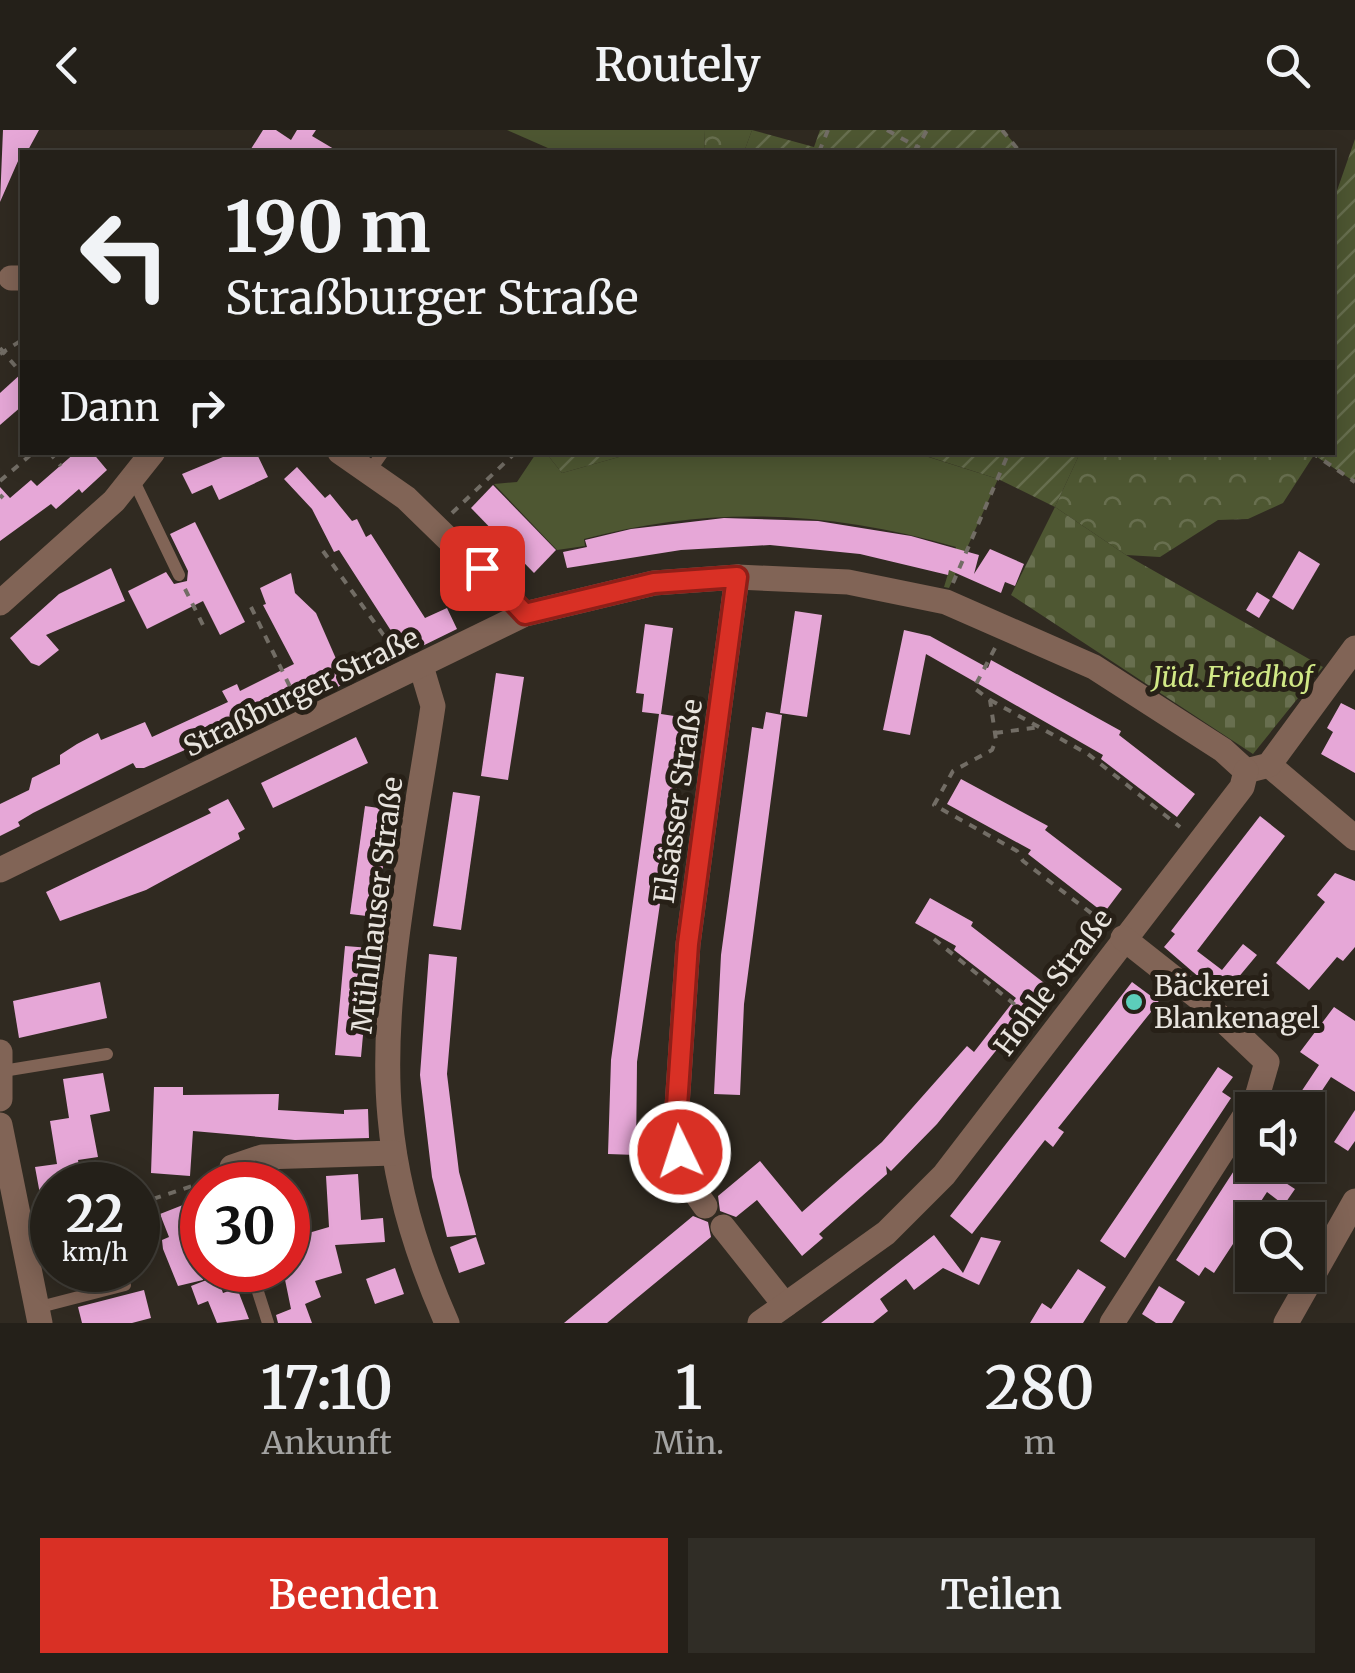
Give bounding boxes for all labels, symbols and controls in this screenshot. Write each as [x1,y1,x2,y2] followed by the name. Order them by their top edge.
[594,37,761,93] text: Routely
[40,38,95,93] icon: back
[1260,38,1315,93] icon: search
[225,183,431,271] text: 190 m
[60,190,190,320] icon: left
[225,270,639,326] text: Straßburger Straße
[179,380,234,435] icon: right
[60,384,159,431] text: Dann
[440,526,525,611] pin
[455,541,510,596] icon: arrive
[177,619,425,765] street label: Straßburger Straße
[1150,659,1317,695] park label: Jüd. Friedhof
[646,697,710,905] street label: Elsässer Straße
[343,775,411,1035] street label: Mühlhauser Straße
[986,902,1120,1062] street label: Hohle Straße
[1154,968,1320,1036] place label: Bäckerei Blankenagel
[1123,991,1145,1013] marker: Bäckerei Blankenagel
[1235,1092,1325,1292] map controls
[1235,1092,1325,1182] button: sound
[628,1100,732,1204] position arrow
[180,1162,310,1292] speed limit sign: 30
[66,1183,124,1246] text: 22
[1235,1202,1325,1292] button: search
[62,1236,128,1268] text: km/h
[260,1350,393,1425] text: 17:10
[675,1350,703,1425] text: 1
[985,1350,1095,1425] text: 280
[262,1423,392,1463] text: Ankunft
[653,1423,724,1463] text: Min.
[1024,1423,1056,1463] text: m
[40,1538,668,1653] button: Beenden
[688,1538,1315,1653] button: Teilen

